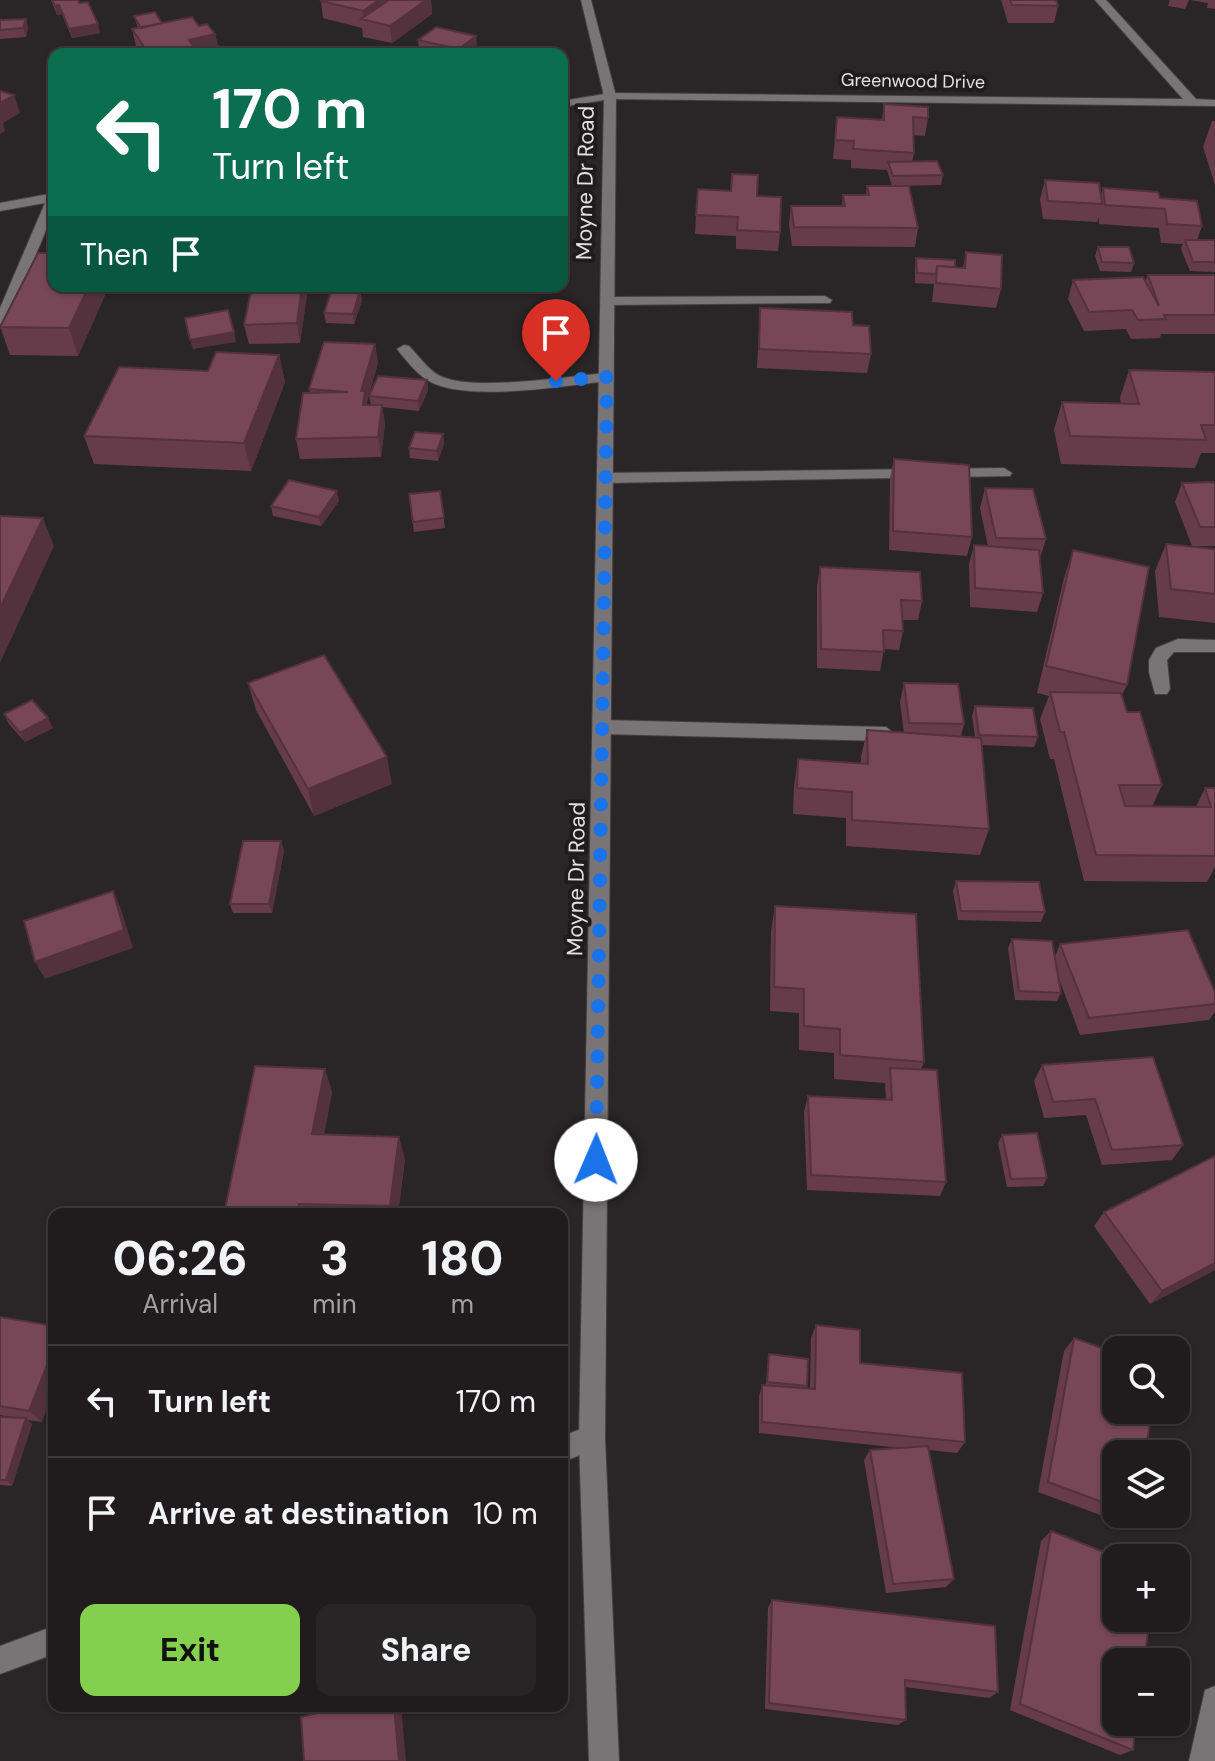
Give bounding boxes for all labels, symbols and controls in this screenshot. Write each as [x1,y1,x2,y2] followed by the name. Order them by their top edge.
[841,68,985,94] street label: Greenwood Drive
[212,72,367,145] text: 170 m
[80,80,184,184] icon: left
[569,106,601,260] street label: Moyne Dr Road
[212,143,349,190] text: Turn left
[164,232,208,276] icon: arrive
[80,235,148,274] text: Then
[522,299,590,381] pin
[534,311,578,355] icon: arrive
[560,802,592,956] street label: Moyne Dr Road
[554,1118,638,1202] position arrow
[113,1227,248,1290] text: 06:26
[320,1227,349,1290] text: 3
[421,1227,503,1290] text: 180
[142,1287,218,1321] text: Arrival
[312,1287,357,1321] text: min
[451,1287,474,1321] text: m
[1102,1336,1190,1736] map controls
[1102,1336,1190,1424] button: search
[80,1379,124,1423] icon: left
[148,1382,271,1421] text: Turn left
[456,1382,536,1421] text: 170 m
[1102,1440,1190,1528] button: layers
[80,1491,124,1535] icon: arrive
[148,1494,449,1533] text: Arrive at destination
[473,1494,538,1533] text: 10 m
[1102,1544,1190,1632] button: +
[80,1604,300,1696] button: Exit
[316,1604,536,1696] button: Share
[1102,1648,1190,1736] button: −

